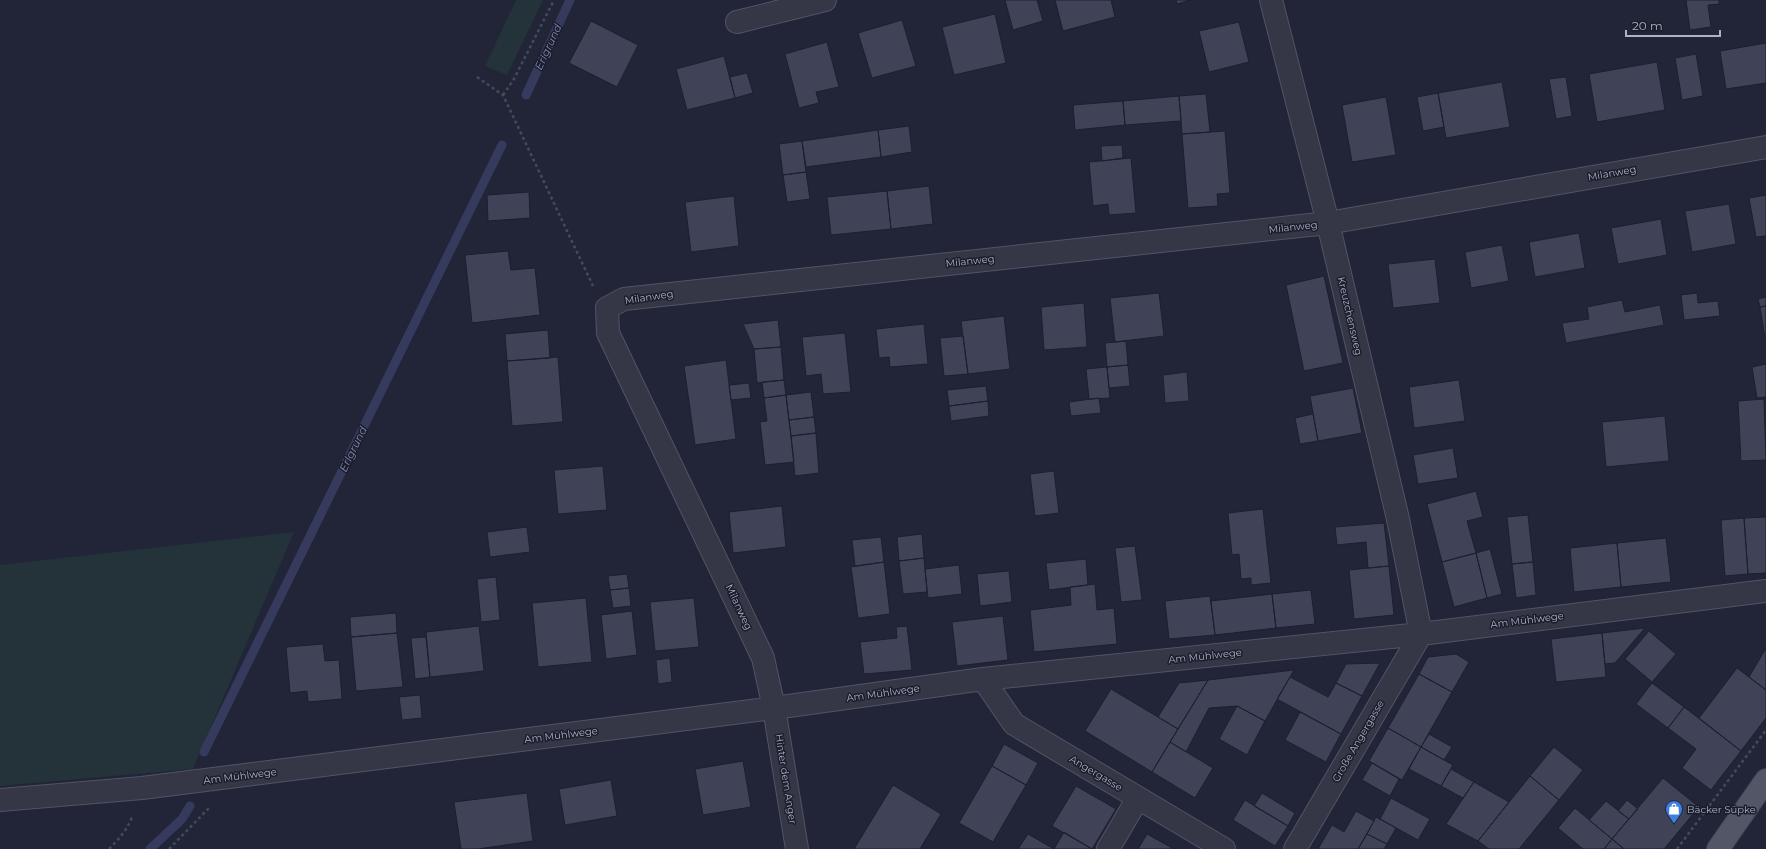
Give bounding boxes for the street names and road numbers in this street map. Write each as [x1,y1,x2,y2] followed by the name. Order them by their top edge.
[1587,162,1637,184] street label: Milanweg
[1268,218,1318,236] street label: Milanweg
[945,252,995,270] street label: Milanweg
[1335,276,1365,356] street label: Kreuzchensweg
[624,287,674,307] street label: Milanweg
[723,582,755,632] street label: Milanweg
[1490,609,1564,631] street label: Am Mühlwege
[1168,646,1242,666] street label: Am Mühlwege
[846,681,920,705] street label: Am Mühlwege
[1329,698,1387,784] street label: Große Angergasse
[524,724,598,746] street label: Am Mühlwege
[772,733,800,825] street label: Hinter dem Anger
[1067,752,1125,794] street label: Angergasse
[203,765,277,787] street label: Am Mühlwege

